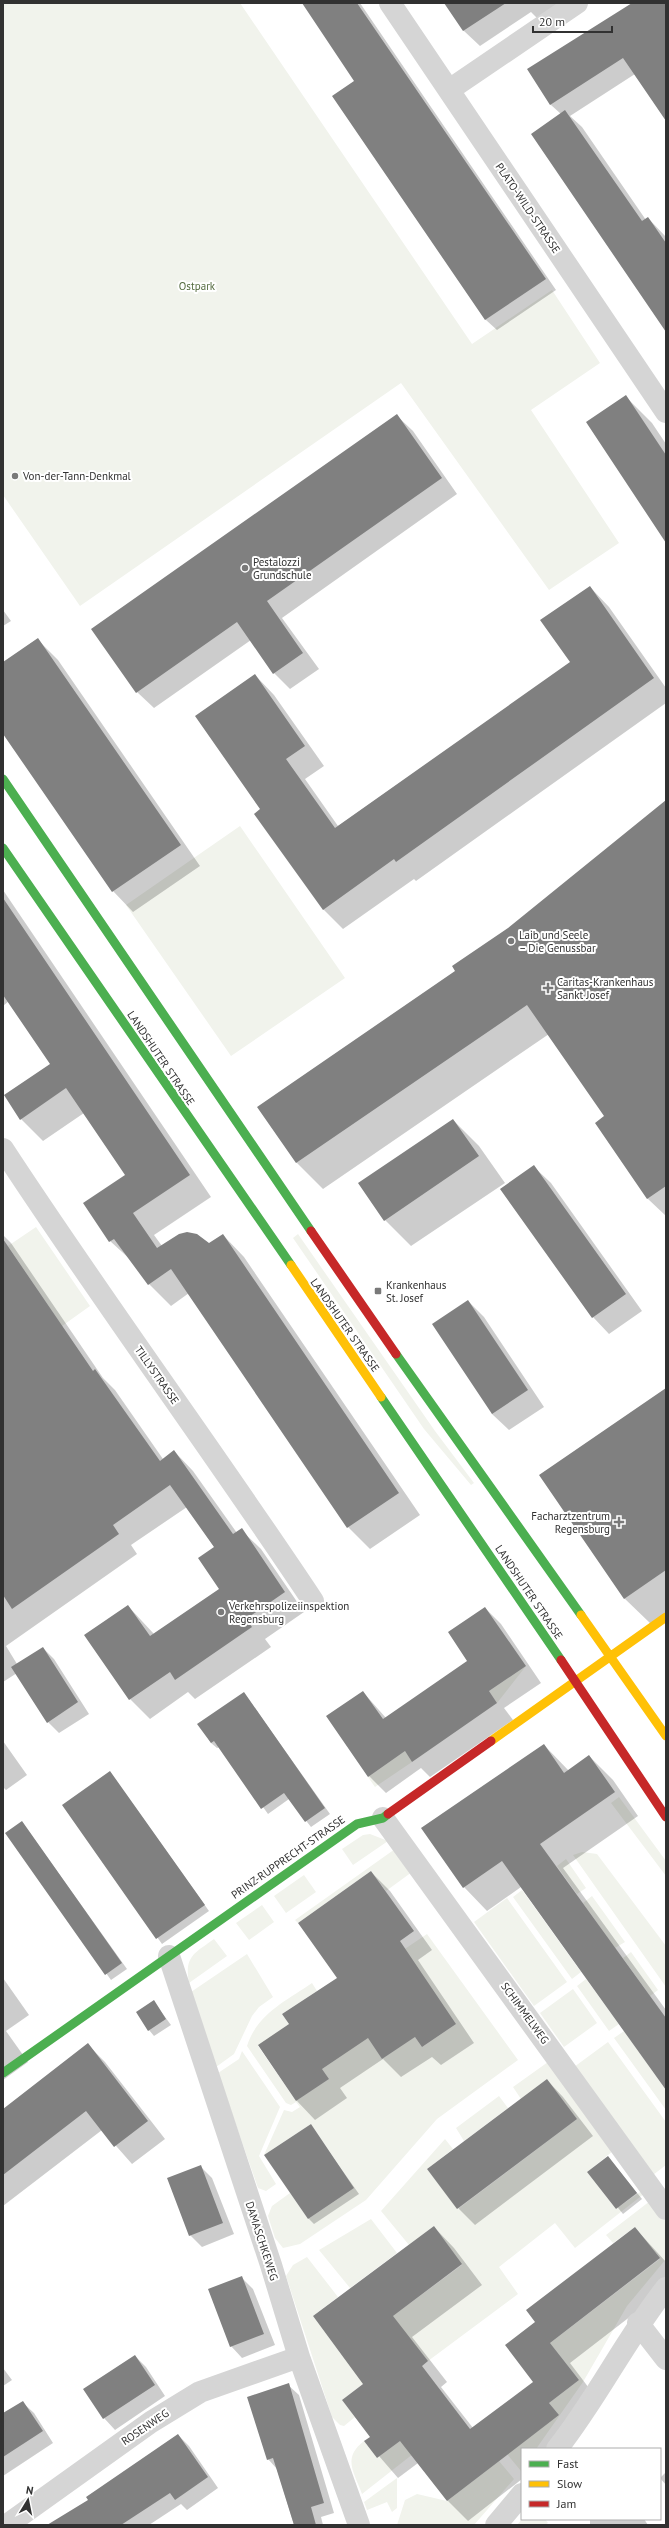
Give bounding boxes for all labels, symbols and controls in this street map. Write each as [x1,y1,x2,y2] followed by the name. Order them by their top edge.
[533,8,612,34] scale bar
[539,14,565,29] text: 20 m
[493,160,564,256] street label: PLATO-WILD-STRASSE
[179,279,216,293] park label: Ostpark
[22,469,132,483] place label: Von-der-Tann-Denkmal
[10,471,20,481] marker: Von-der-Tann-Denkmal
[253,555,312,582] place label: Pestalozzi Grundschule
[240,563,250,573] marker: Pestalozzi Grundschule
[519,928,596,955] place label: Laib und Seele – Die Genussbar
[506,936,516,946] marker: Laib und Seele – Die Genussbar
[557,975,654,1002] place label: Caritas-Krankenhaus Sankt Josef
[542,982,554,994] marker: Caritas-Krankenhaus Sankt Josef
[124,1008,198,1108] street label: LANDSHUTER STRASSE
[307,1276,383,1375] street label: LANDSHUTER STRASSE
[386,1278,447,1305] place label: Krankenhaus St. Josef
[373,1286,383,1296] marker: Krankenhaus St. Josef
[132,1343,182,1407] street label: TILLYSTRASSE
[531,1509,610,1536] place label: Facharztzentrum Regensburg
[613,1516,625,1528] marker: Facharztzentrum Regensburg
[492,1542,566,1642] street label: LANDSHUTER STRASSE
[228,1599,349,1626] place label: Verkehrspolizeiinspektion Regensburg
[216,1607,226,1617] marker: Verkehrspolizeiinspektion Regensburg
[228,1812,348,1902] street label: PRINZ-RUPPRECHT-STRASSE
[498,1980,552,2047] street label: SCHIMMELWEG
[243,2200,281,2283] street label: DAMASCHKEWEG
[119,2406,172,2448] street label: ROSENWEG
[521,2448,661,2520] legend
[557,2456,578,2471] text: Fast
[557,2476,582,2491] text: Slow
[8,2480,48,2520] north arrow
[25,2483,35,2498] text: N
[556,2496,576,2511] text: Jam

